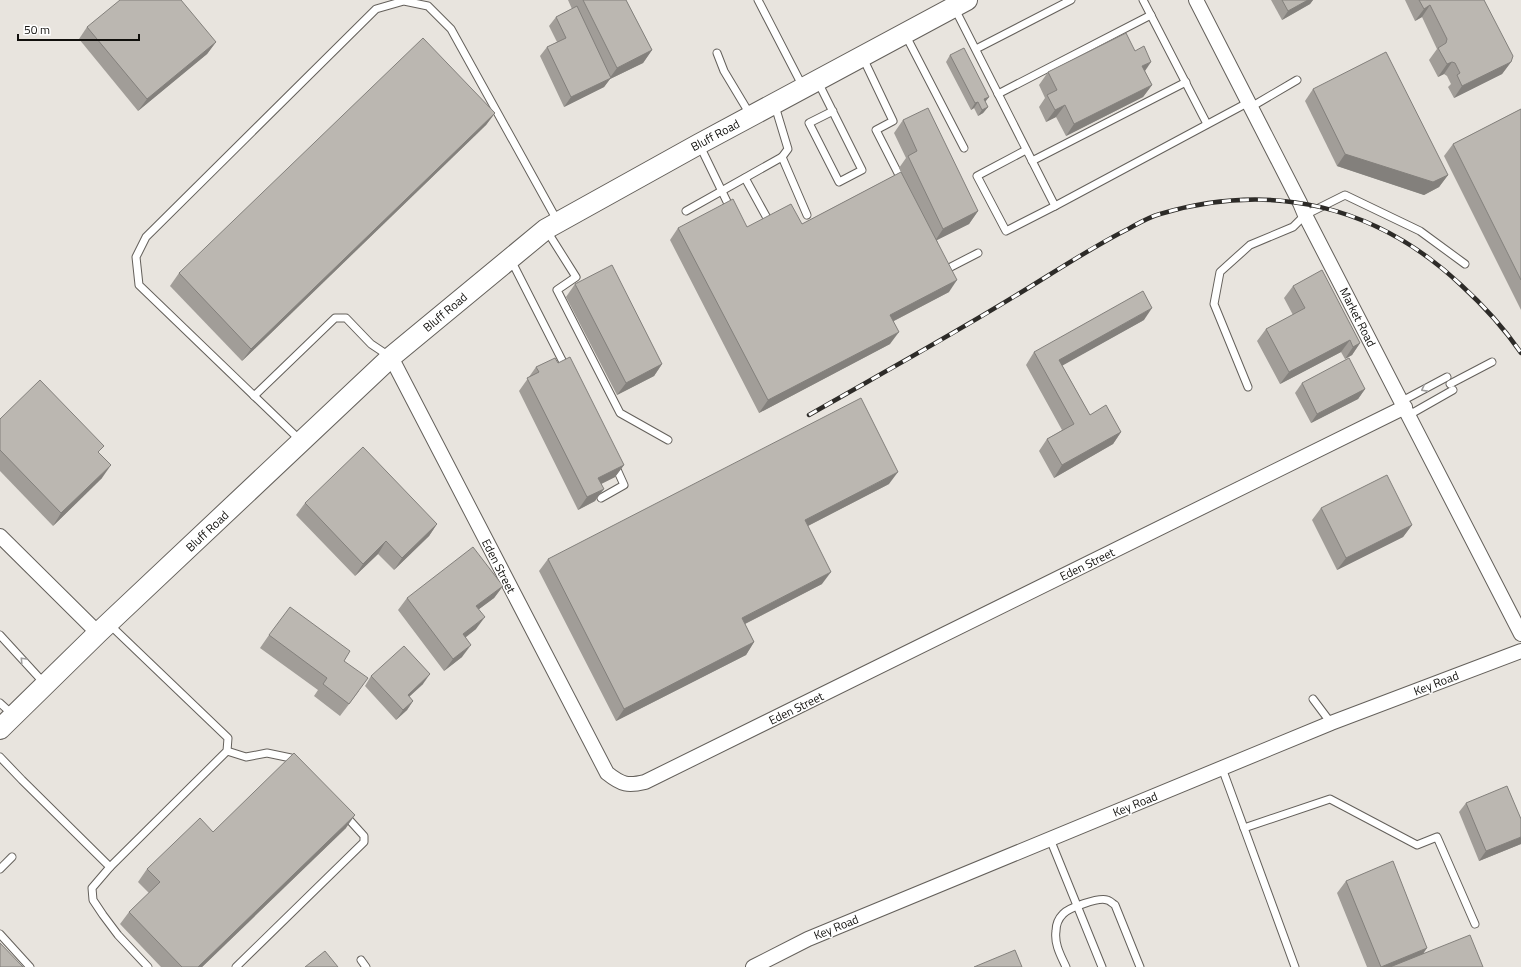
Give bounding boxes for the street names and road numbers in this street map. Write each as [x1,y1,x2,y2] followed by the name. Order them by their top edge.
[687,114,743,156] street label: Bluff Road
[1335,284,1381,350] street label: Market Road
[419,288,471,336] street label: Bluff Road
[181,506,233,556] street label: Bluff Road
[477,535,521,597] street label: Eden Street
[1056,542,1118,585] street label: Eden Street
[1411,666,1461,700] street label: Key Road
[765,686,827,729] street label: Eden Street
[1110,786,1160,822] street label: Key Road
[811,909,861,945] street label: Key Road

